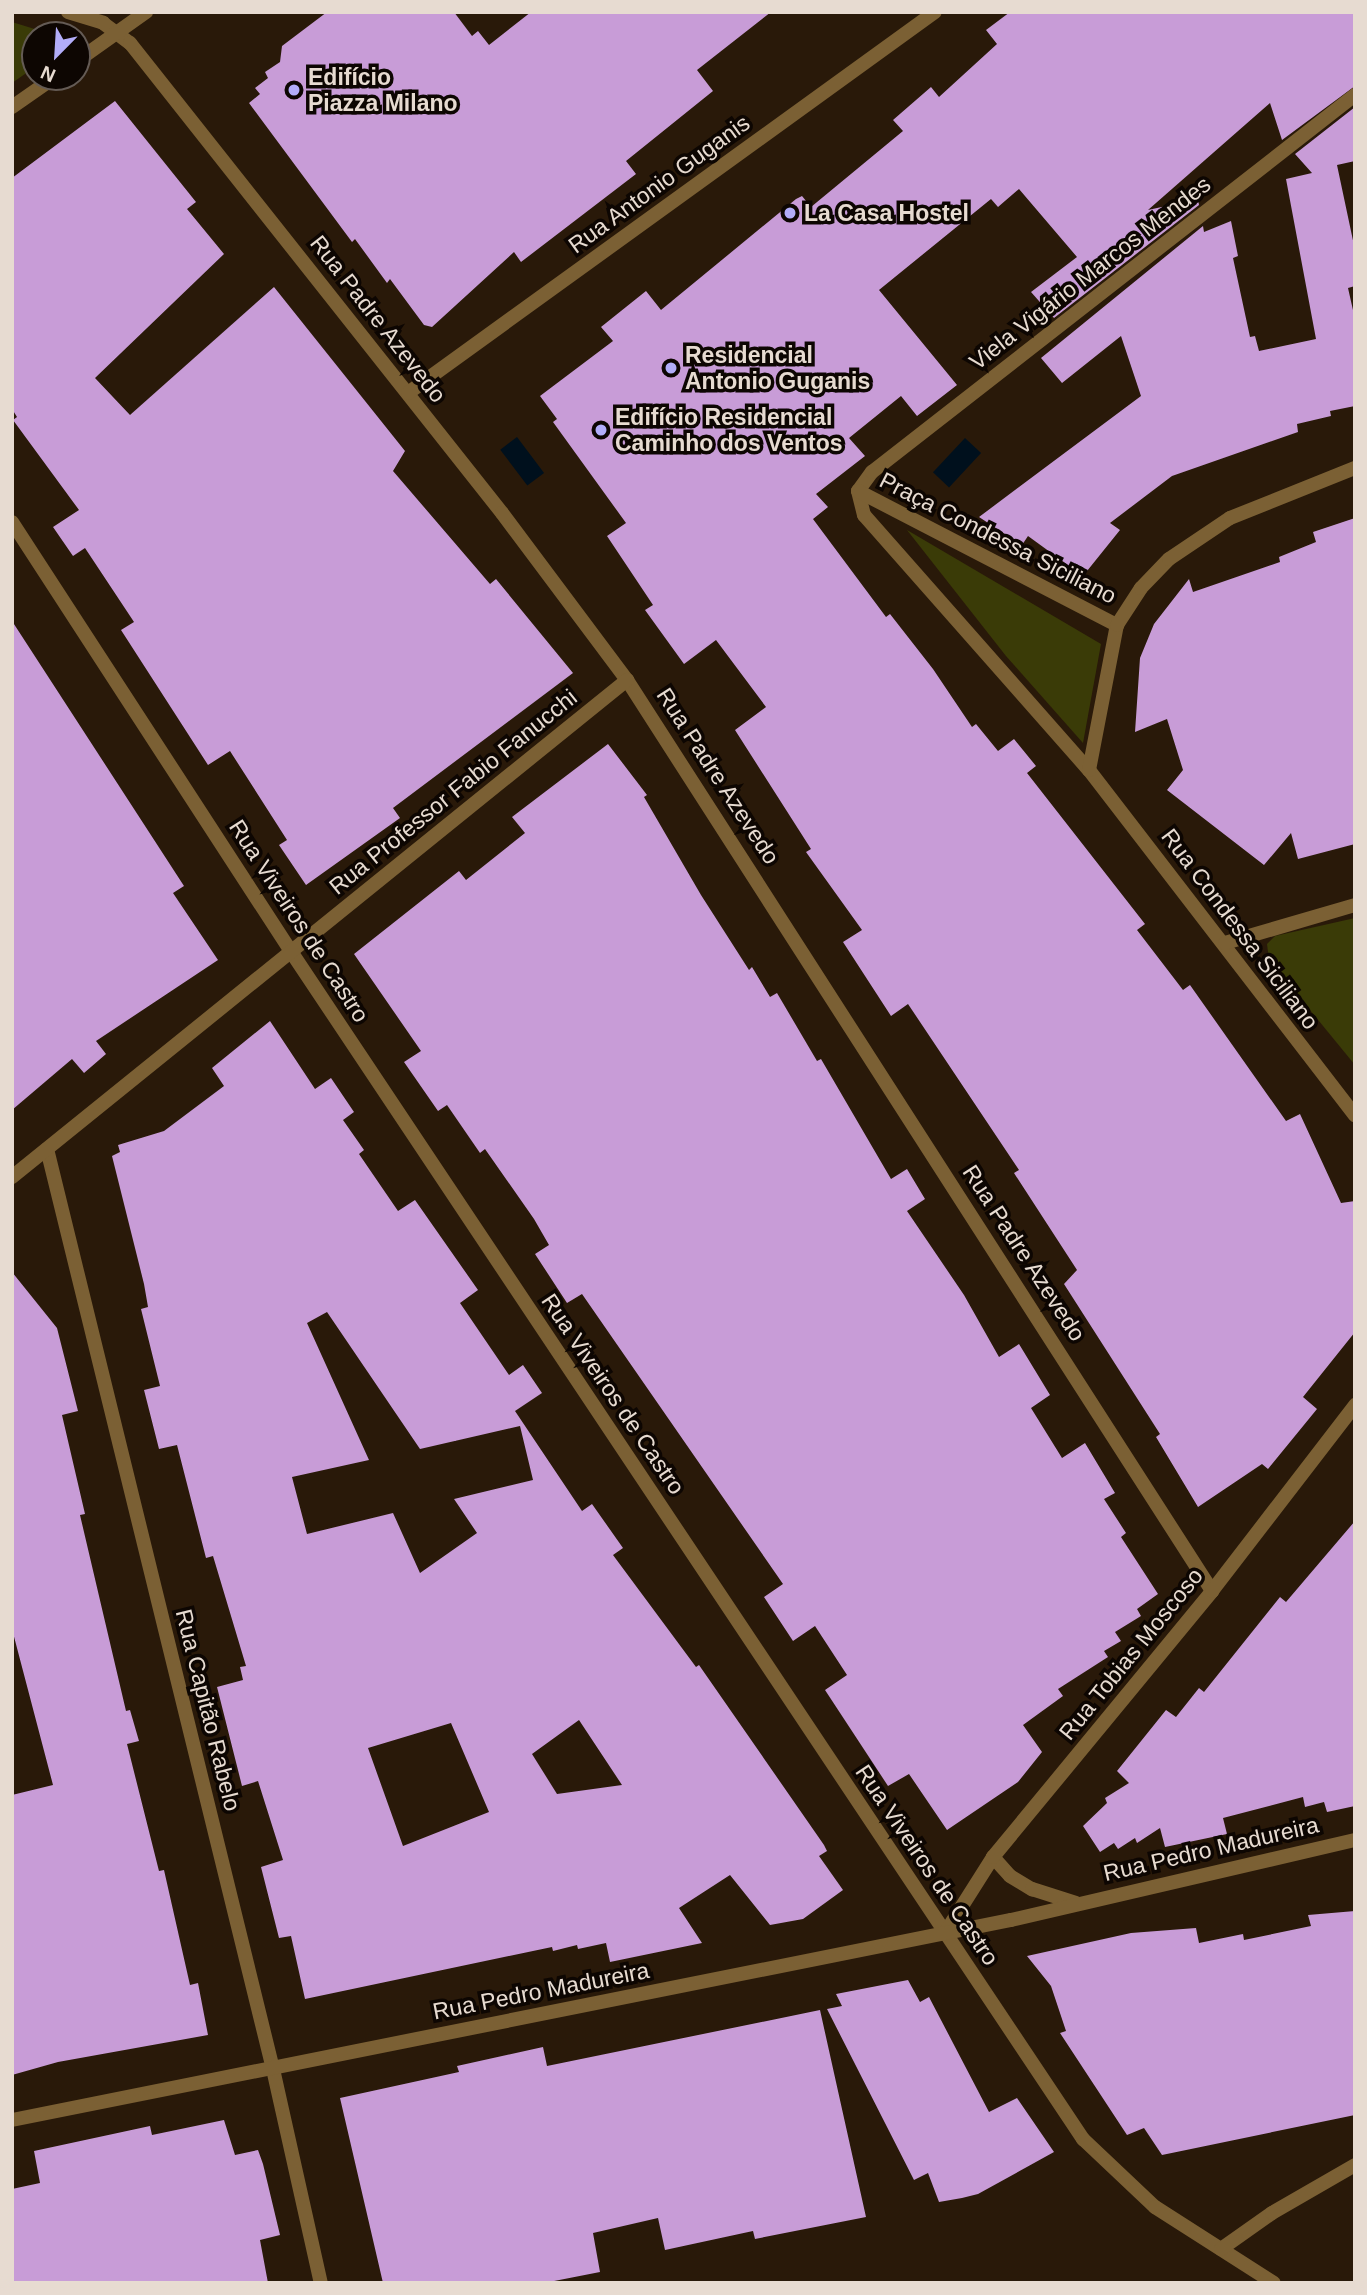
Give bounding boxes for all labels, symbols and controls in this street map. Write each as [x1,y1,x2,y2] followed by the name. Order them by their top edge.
[21,21,91,91] north arrow
[38,61,59,86] text: N
[308,63,458,117] place label: Edifício Piazza Milano
[286,82,302,98] marker: Edifício Piazza Milano
[562,109,756,259] street label: Rua Antonio Guganis
[964,170,1216,376] street label: Viela Vigário Marcos Mendes
[804,199,969,227] place label: La Casa Hostel
[782,205,798,221] marker: La Casa Hostel
[304,229,452,409] street label: Rua Padre Azevedo
[685,341,870,395] place label: Residencial Antonio Guganis
[663,360,679,376] marker: Residencial Antonio Guganis
[615,403,842,457] place label: Edifício Residencial Caminho dos Ventos
[593,422,609,438] marker: Edifício Residencial Caminho dos Ventos
[875,466,1121,610] street label: Praça Condessa Siciliano
[650,682,786,870] street label: Rua Padre Azevedo
[324,684,582,900] street label: Rua Professor Fabio Fanucchi
[223,814,375,1028] street label: Rua Viveiros de Castro
[1155,823,1325,1035] street label: Rua Condessa Siciliano
[956,1159,1092,1347] street label: Rua Padre Azevedo
[536,1288,690,1500] street label: Rua Viveiros de Castro
[1053,1562,1209,1746] street label: Rua Tobias Moscoso
[170,1606,246,1814] street label: Rua Capitão Rabelo
[850,1759,1004,1971] street label: Rua Viveiros de Castro
[1101,1811,1321,1887] street label: Rua Pedro Madureira
[430,1956,652,2026] street label: Rua Pedro Madureira

